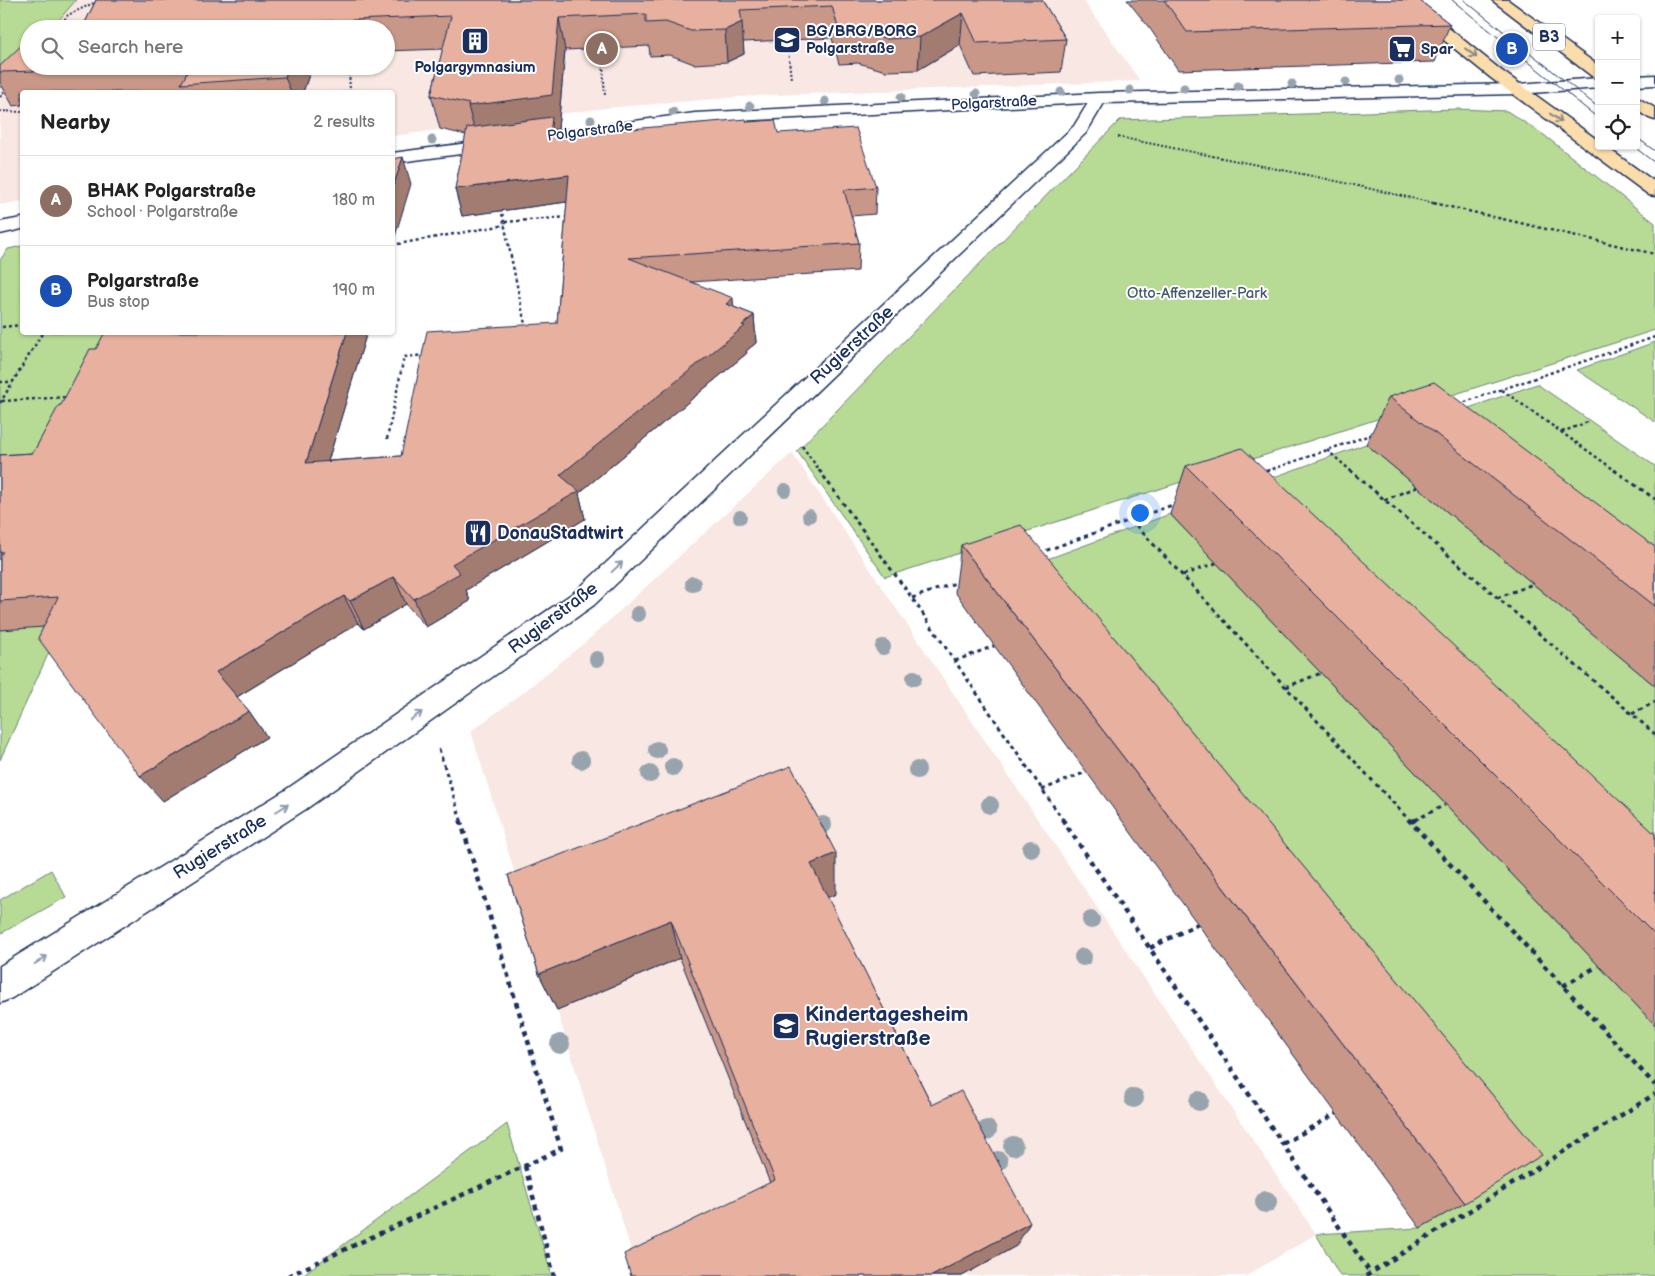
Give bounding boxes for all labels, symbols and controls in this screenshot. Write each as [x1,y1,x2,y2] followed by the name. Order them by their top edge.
[1595,15,1640,150] map controls
[1595,15,1640,60] button: +
[20,20,395,75] search box
[806,22,917,58] place label: BG/BRG/BORG Polgarstraße
[1533,24,1565,51] road number: B3
[772,25,802,55] school or university icon: BG/BRG/BORG Polgarstraße
[460,26,490,56] building icon: Polgargymnasium
[586,30,618,68] pin: A
[1496,30,1528,68] pin: B
[38,34,66,62] icon: search
[1387,34,1417,64] supermarket icon: Spar
[78,36,183,59] text: Search here
[1421,40,1454,59] place label: Spar
[1464,48,1477,59] one-way arrow
[414,58,536,77] place label: Polgargymnasium
[1595,60,1640,105] button: −
[951,91,1038,115] street label: Polgarstraße
[1595,105,1640,150] button: locate
[40,110,110,135] text: Nearby
[1549,112,1562,123] one-way arrow
[313,113,375,132] text: 2 results
[546,116,634,146] street label: Polgarstraße
[87,180,256,203] text: BHAK Polgarstraße
[51,191,61,210] text: A
[333,191,375,210] text: 180 m
[87,203,238,222] text: School · Polgarstraße
[87,270,199,293] text: Polgarstraße
[50,281,62,300] text: B
[333,281,375,300] text: 190 m
[1127,284,1268,303] park label: Otto-Affenzeller-Park
[87,293,150,312] text: Bus stop
[806,301,898,389] street label: Rugierstraße
[1127,500,1153,526] your location
[463,518,493,548] restaurant icon: DonauStadtwirt
[497,523,623,544] place label: DonauStadtwirt
[611,561,623,573] one-way arrow
[504,578,602,658] street label: Rugierstraße
[409,711,423,721] one-way arrow
[275,802,289,812] one-way arrow
[169,810,271,884] street label: Rugierstraße
[34,954,48,964] one-way arrow
[805,1002,968,1051] place label: Kindertagesheim Rugierstraße
[771,1011,801,1041] school or university icon: Kindertagesheim Rugierstraße

